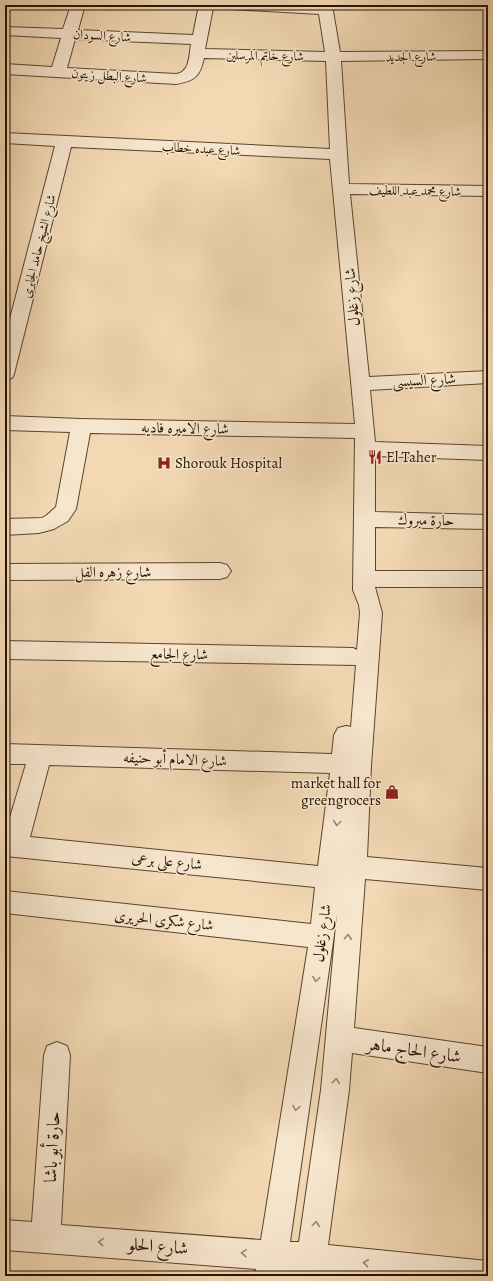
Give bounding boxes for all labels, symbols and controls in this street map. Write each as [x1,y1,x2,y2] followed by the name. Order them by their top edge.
[72,25,131,49] street label: شارع السودان
[226,46,304,68] street label: شارع خاتم المرسلين
[385,48,437,68] street label: شارع الجديد
[70,64,147,90] street label: شارع البطل زيتون
[161,138,241,162] street label: شارع عبده خطاب
[369,181,461,203] street label: شارع محمد عبد اللطيف
[17,192,63,301] street label: شارع الشيخ حامد الجابرى
[339,267,367,327] street label: شارع زغلول
[392,368,457,395] street label: شارع السيسى
[141,417,229,442] street label: شارع الاميره فاديه
[386,447,437,467] place label: El Taher
[367,449,383,465] restaurant icon: El Taher
[175,453,282,473] place label: Shorouk Hospital
[156,455,172,471] hospital icon: Shorouk Hospital
[397,510,455,530] street label: حارة مبروك
[75,562,151,585] street label: شارع زهره الفل
[150,643,208,669] street label: شارع الجامع
[123,746,227,774] street label: شارع الامام أبو حنيفه
[291,773,381,810] place label: market hall for greengrocers
[384,784,400,800] shop icon: market hall for greengrocers
[333,820,342,826] one-way arrow
[130,847,203,878] street label: شارع على برعى
[308,903,339,964] street label: شارع زغلول
[113,905,215,938] street label: شارع شكرى الحريرى
[344,934,353,940] one-way arrow
[312,976,321,982] one-way arrow
[363,1031,463,1072] street label: شارع الحاج ماهر
[332,1078,341,1084] one-way arrow
[292,1105,301,1111] one-way arrow
[37,1111,66,1183] street label: حارة أبو باشا
[311,1220,320,1227] one-way arrow
[125,1232,189,1263] street label: شارع الحلو
[98,1238,104,1247] one-way arrow
[241,1248,247,1257] one-way arrow
[363,1259,369,1268] one-way arrow

